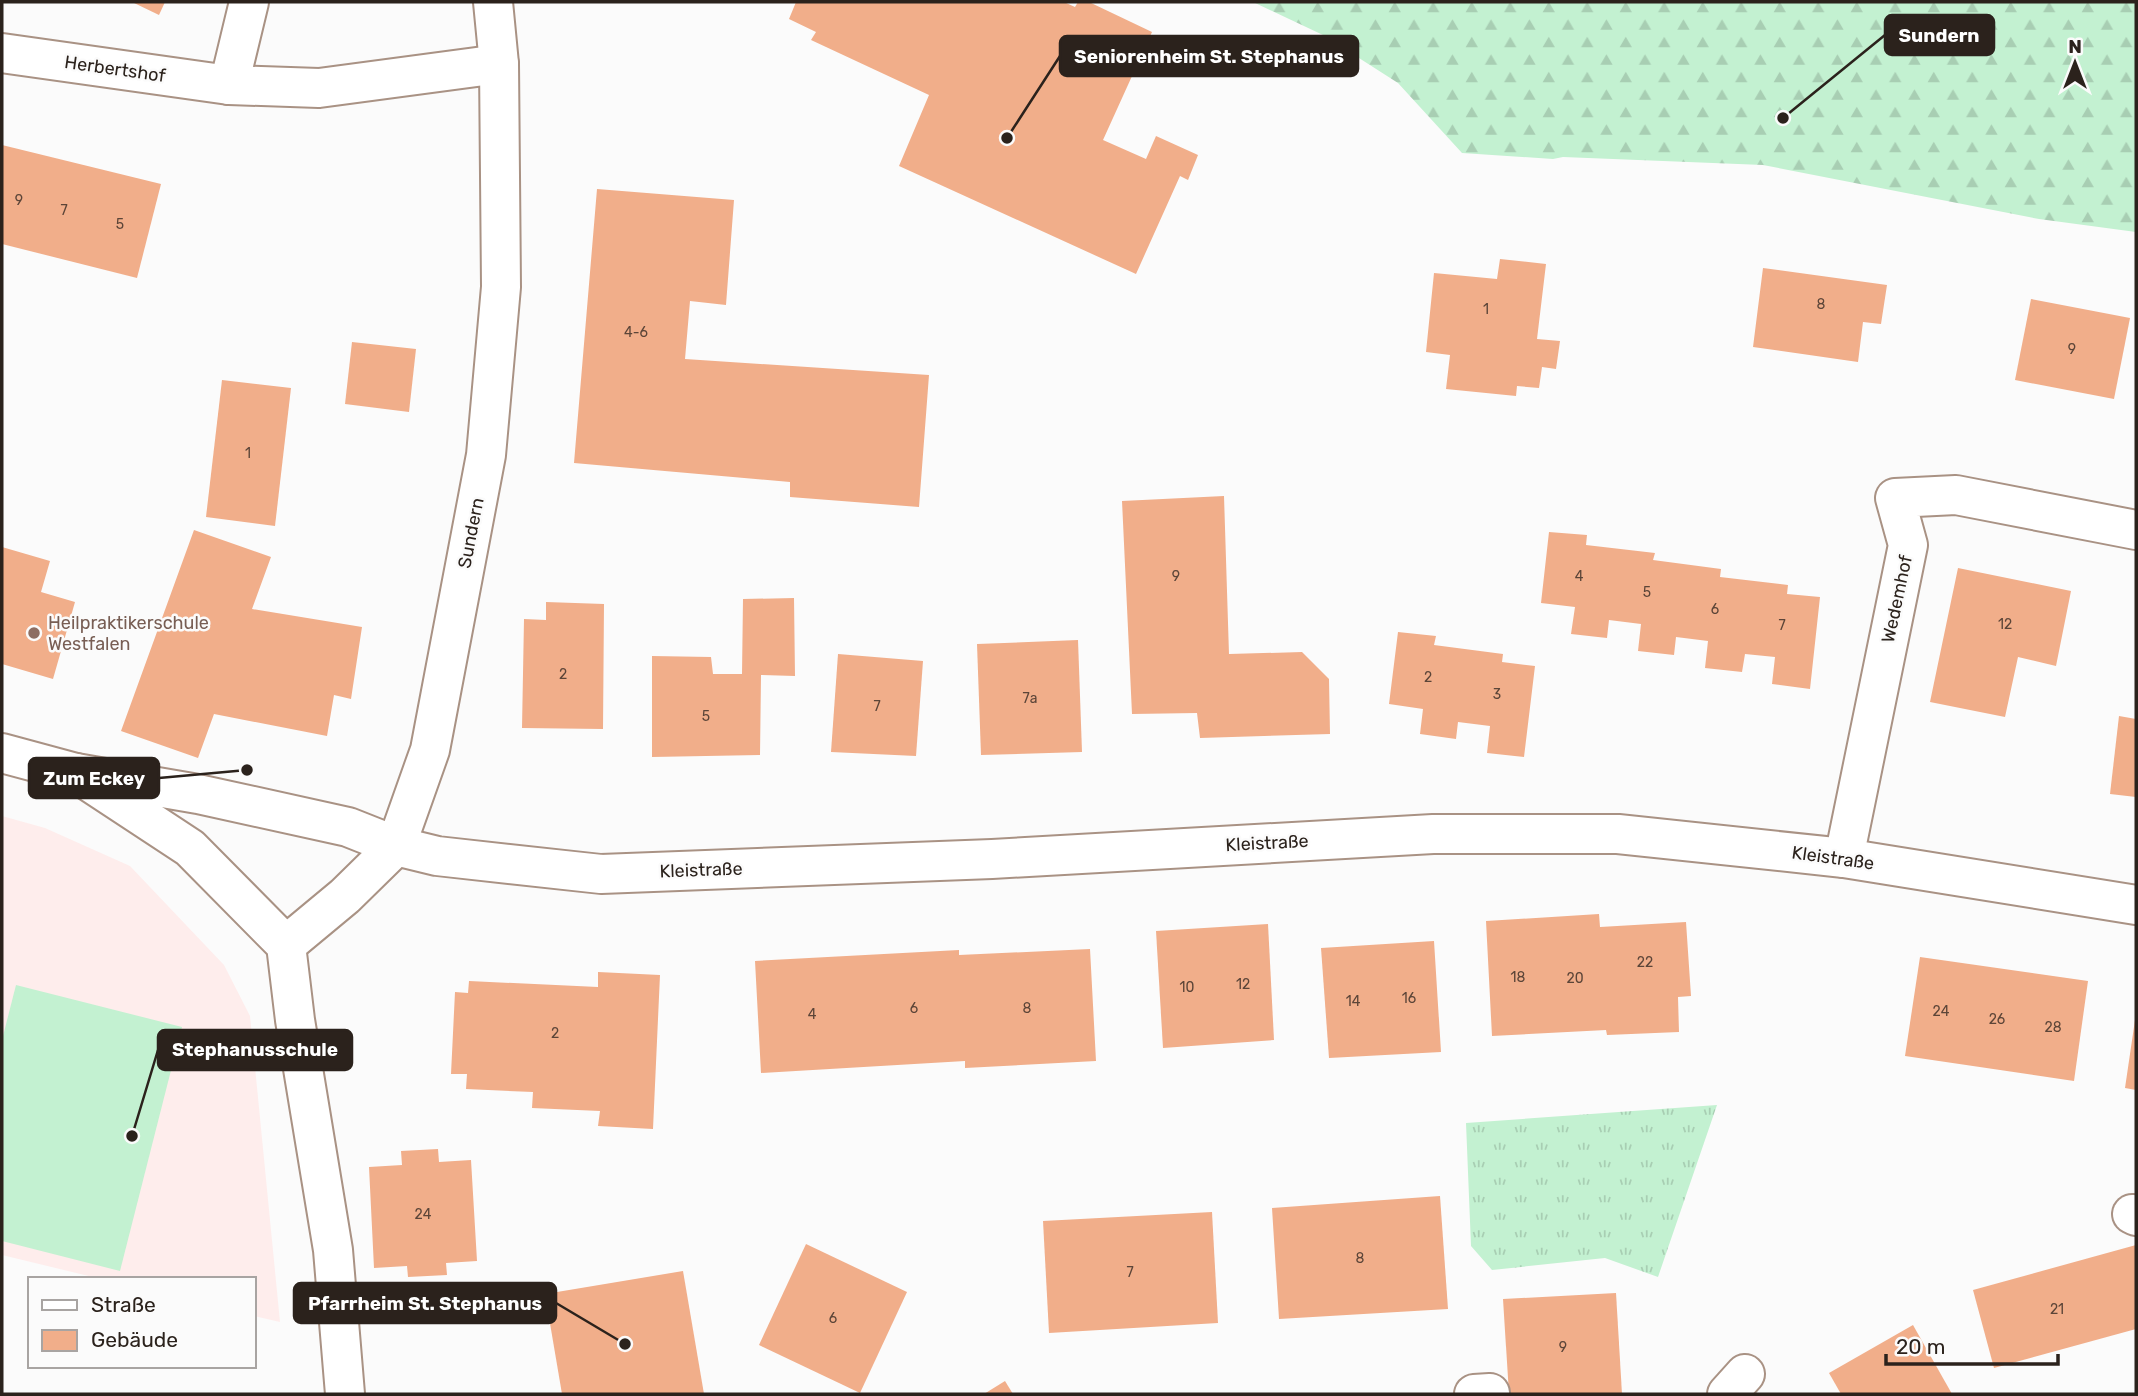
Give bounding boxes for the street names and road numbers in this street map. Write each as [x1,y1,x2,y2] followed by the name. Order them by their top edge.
[63,51,167,87] street label: Herbertshof
[453,496,489,570] street label: Sundern
[1877,553,1917,645] street label: Wedemhof
[1225,830,1309,856] street label: Kleistraße
[1790,841,1876,875] street label: Kleistraße
[659,858,743,882] street label: Kleistraße

